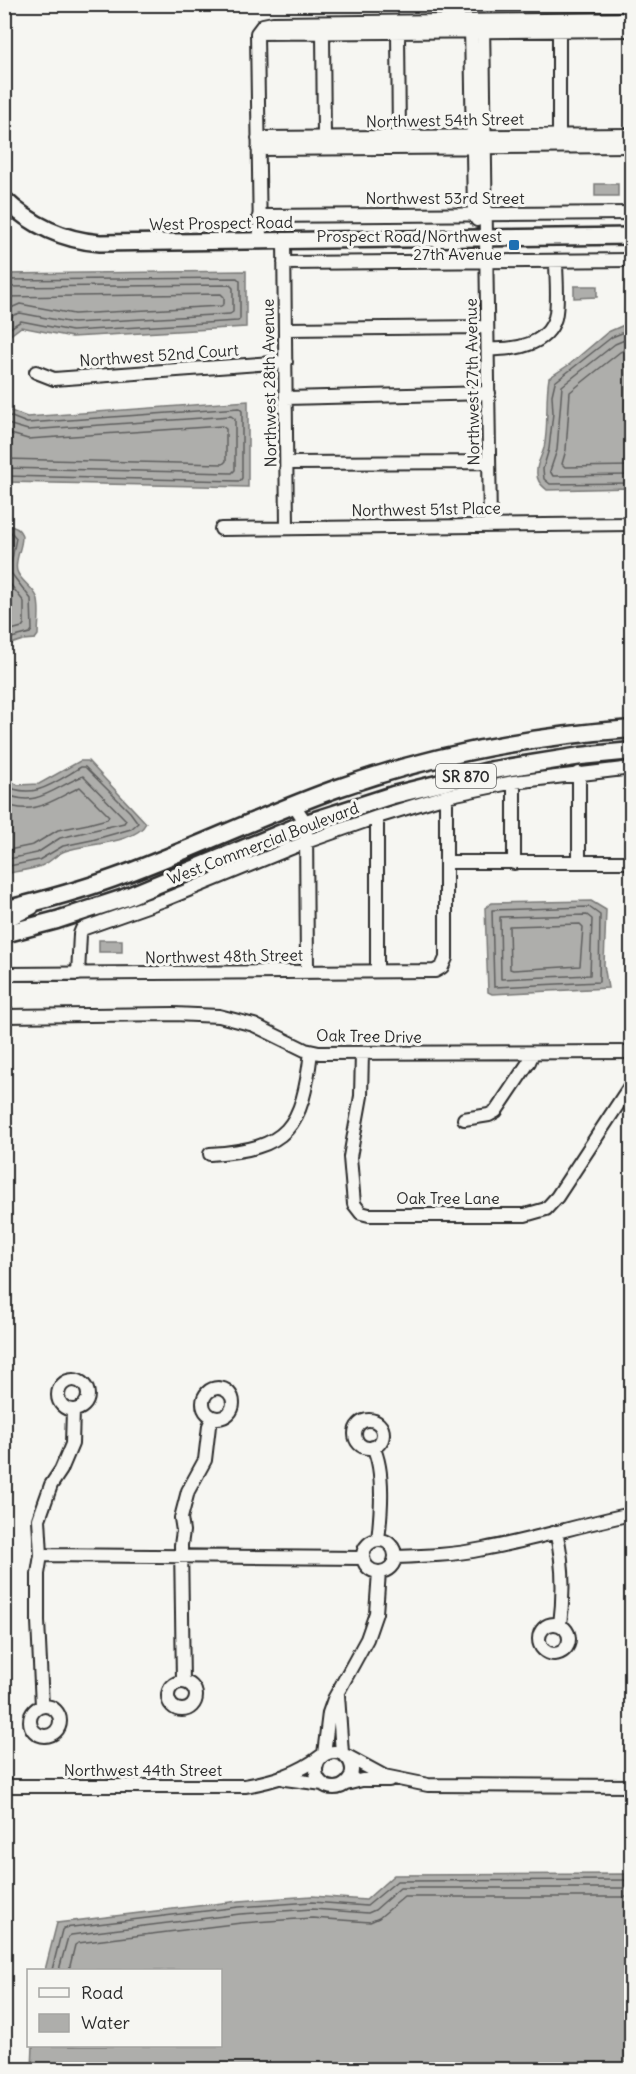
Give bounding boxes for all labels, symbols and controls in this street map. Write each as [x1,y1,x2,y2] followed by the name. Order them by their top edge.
[366,109,525,131] street label: Northwest 54th Street
[365,188,525,208] street label: Northwest 53rd Street
[149,212,293,234] street label: West Prospect Road
[316,226,503,264] place label: Prospect Road/Northwest 27th Avenue
[507,238,521,252] marker: Prospect Road/Northwest 27th Avenue
[258,298,280,468] street label: Northwest 28th Avenue
[461,298,483,466] street label: Northwest 27th Avenue
[79,339,240,371] street label: Northwest 52nd Court
[351,498,501,520] street label: Northwest 51st Place
[436,764,496,788] road number: SR 870
[164,797,362,889] street label: West Commercial Boulevard
[145,945,304,967] street label: Northwest 48th Street
[316,1025,422,1047] street label: Oak Tree Drive
[396,1188,500,1208] street label: Oak Tree Lane
[64,1760,223,1780] street label: Northwest 44th Street
[27,1969,222,2047] legend
[81,1981,124,2004] text: Road
[81,2011,131,2034] text: Water

